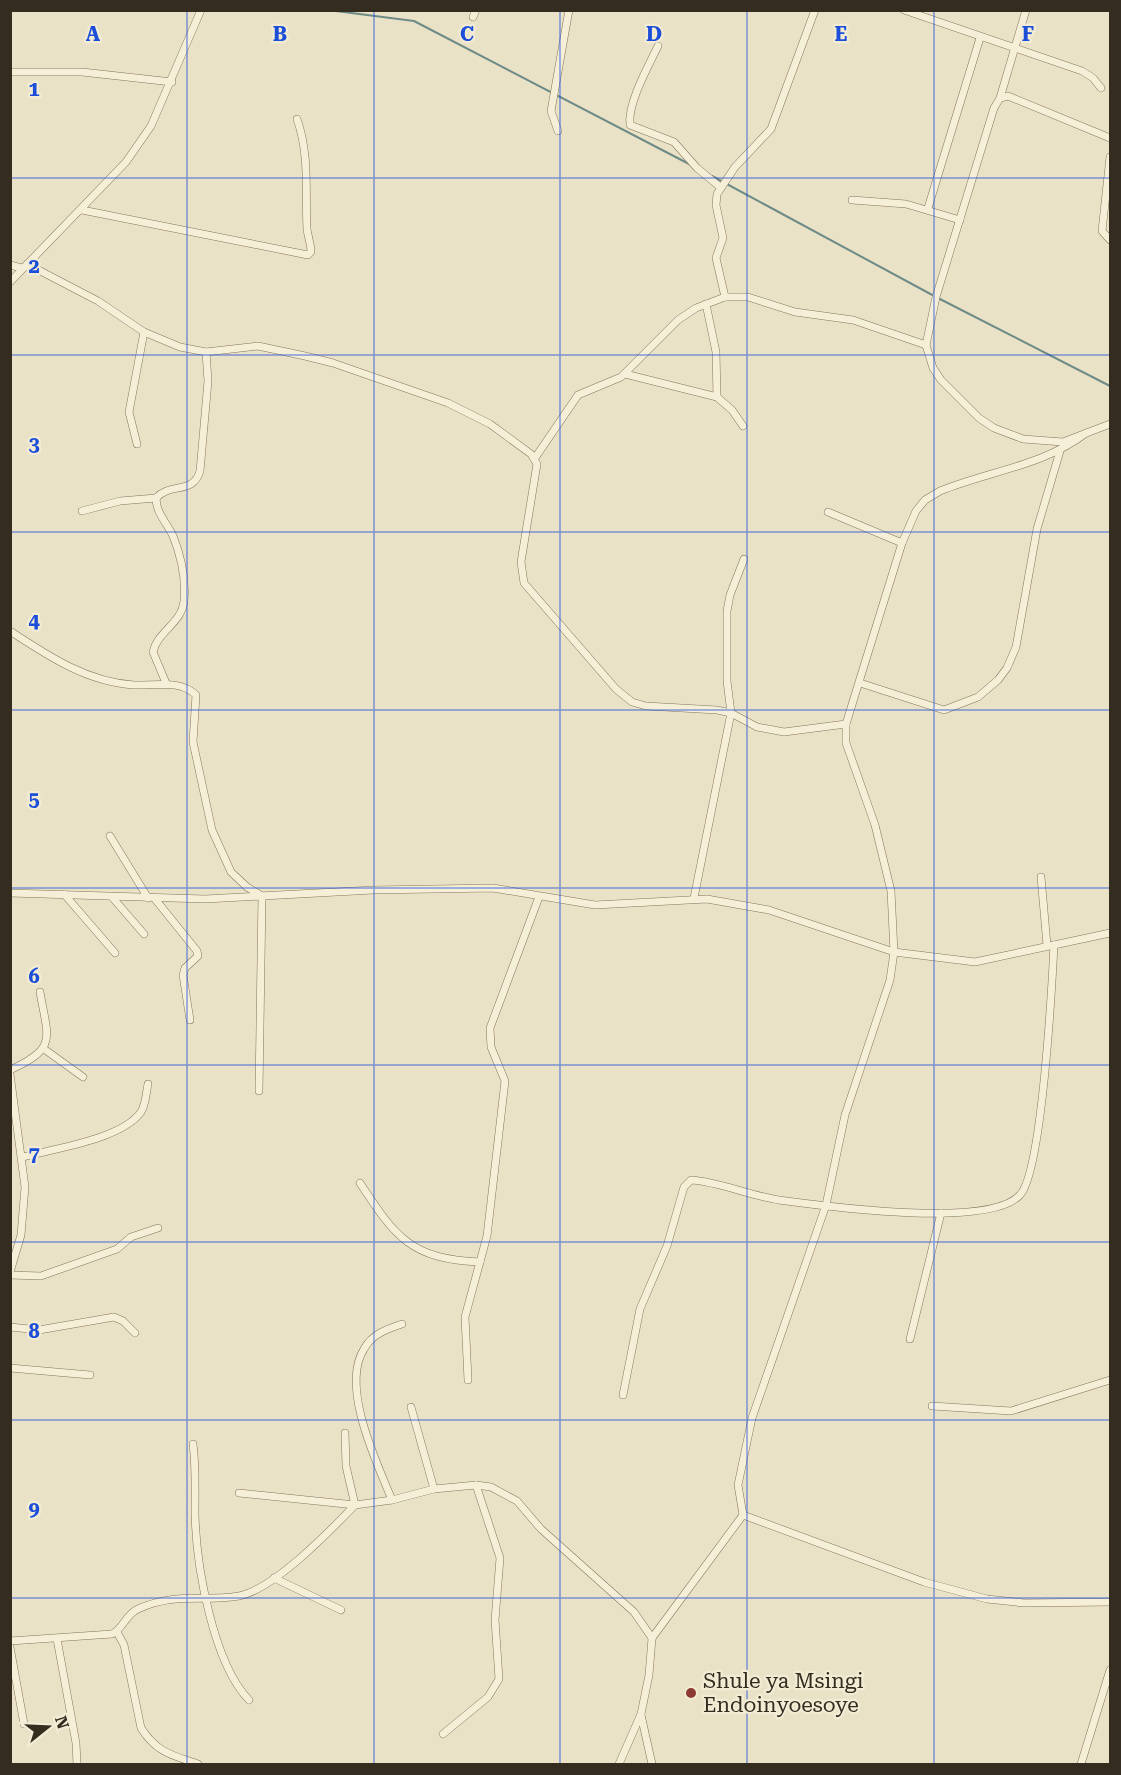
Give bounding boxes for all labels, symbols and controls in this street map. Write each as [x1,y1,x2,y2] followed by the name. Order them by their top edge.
[86,22,101,46] text: A
[273,22,287,46] text: B
[460,22,474,46] text: C
[646,22,662,46] text: D
[835,22,848,46] text: E
[1022,22,1034,46] text: F
[28,77,40,101] text: 1
[28,254,40,278] text: 2
[28,432,40,456] text: 3
[28,609,40,633] text: 4
[28,787,40,811] text: 5
[28,964,40,988] text: 6
[28,1142,40,1166] text: 7
[28,1319,40,1343] text: 8
[28,1497,40,1521] text: 9
[703,1669,864,1717] place label: Shule ya Msingi Endoinyoesoye
[684,1686,698,1700] marker: Shule ya Msingi Endoinyoesoye
[18,1697,78,1757] north arrow
[51,1714,73,1731] text: N

